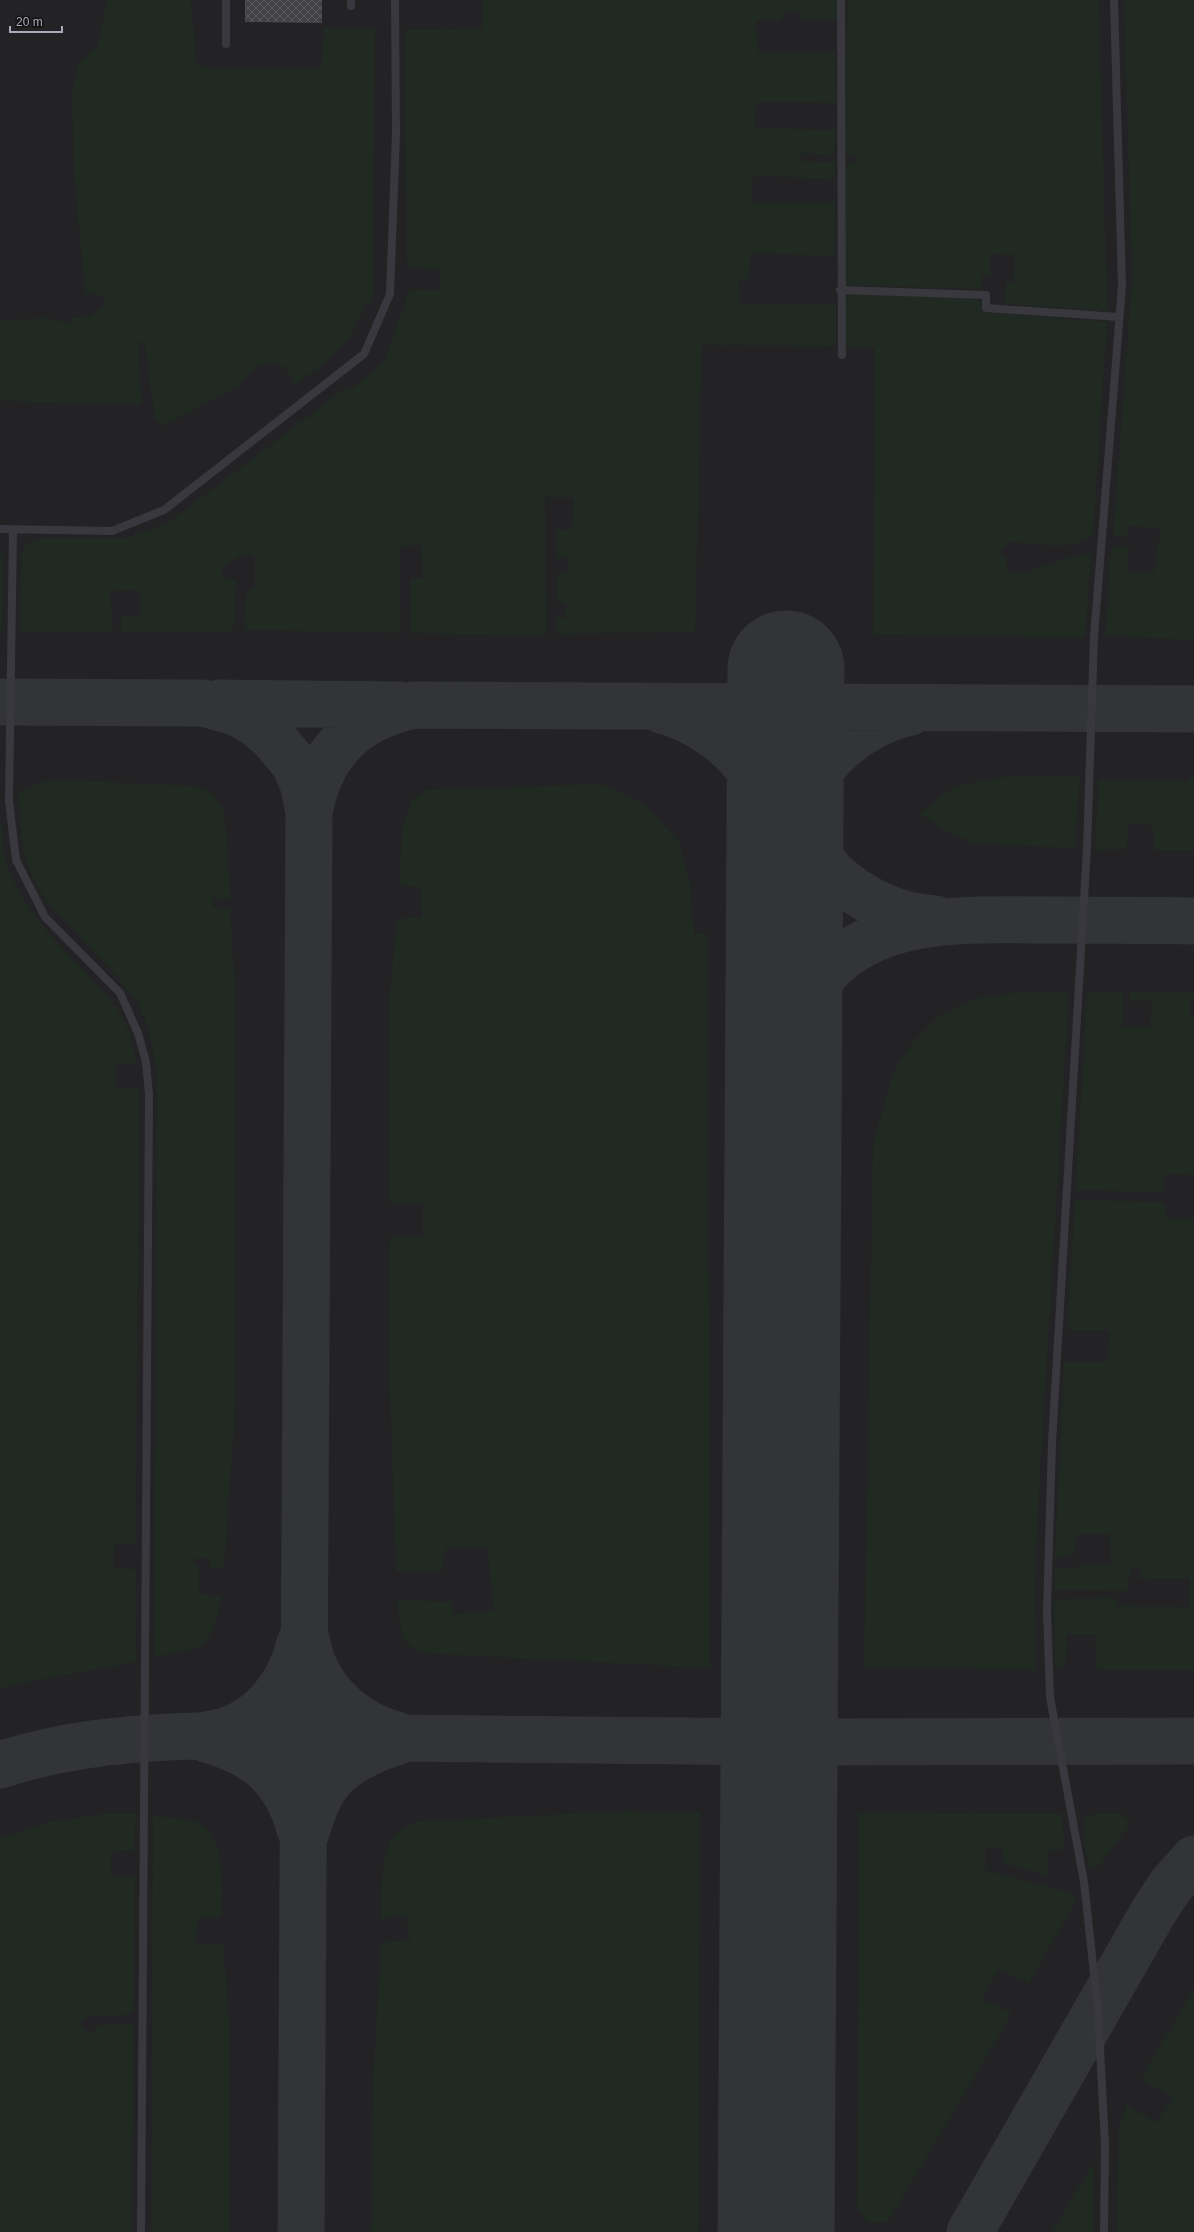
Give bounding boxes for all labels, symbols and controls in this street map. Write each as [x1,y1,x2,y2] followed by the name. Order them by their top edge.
[10,8,62,34] scale bar
[16,15,43,29] text: 20 m

